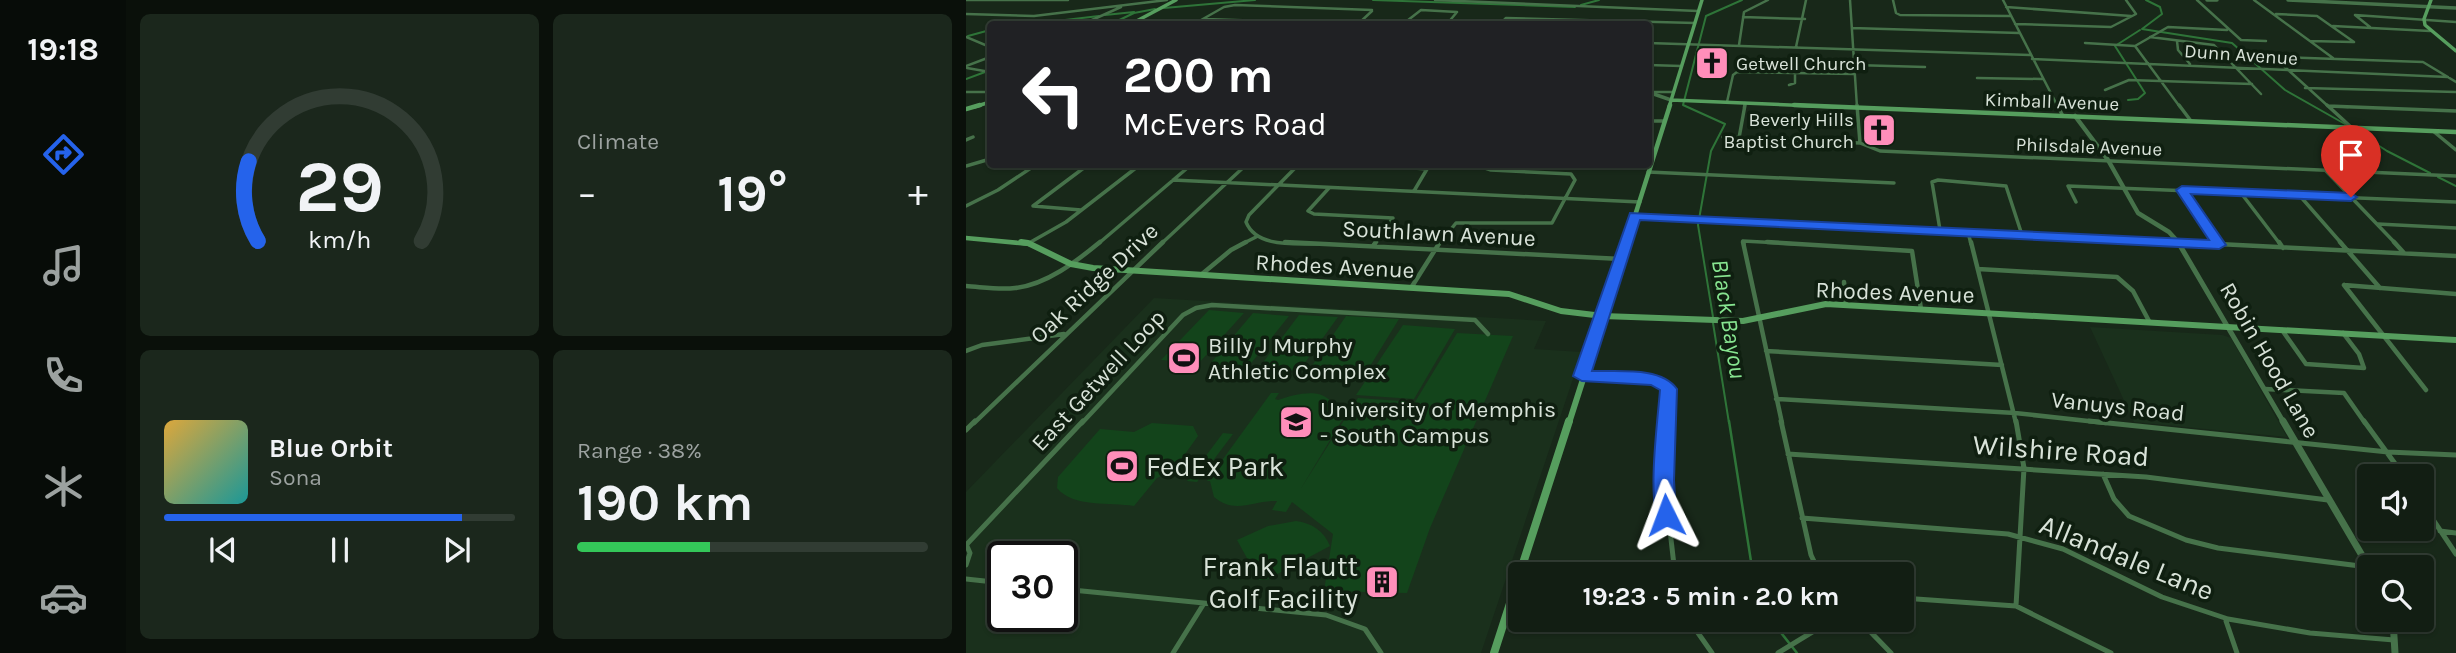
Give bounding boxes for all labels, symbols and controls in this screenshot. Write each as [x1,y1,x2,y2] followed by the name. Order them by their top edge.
[27,31,99,68] text: 19:18
[2183,40,2299,70] street label: Dunn Avenue
[1693,44,1731,82] church icon: Getwell Church
[1123,47,1274,104] text: 200 m
[1008,49,1099,140] icon: left
[1736,53,1867,75] place label: Getwell Church
[1984,89,2120,115] street label: Kimball Avenue
[1123,106,1327,143] text: McEvers Road
[1723,109,1854,153] place label: Beverly Hills Baptist Church
[1860,111,1898,149] church icon: Beverly Hills Baptist Church
[2321,125,2381,197] pin
[577,128,659,155] text: Climate
[39,130,88,179] icon: directions
[2015,133,2163,161] street label: Philsdale Avenue
[2332,136,2370,174] icon: arrive
[295,144,384,229] text: 29
[717,163,788,224] text: 19°
[577,171,597,216] text: −
[908,171,928,216] text: +
[1342,215,1536,252] street label: Southlawn Avenue
[1025,217,1164,349] street label: Oak Ridge Drive
[308,225,371,254] text: km/h
[39,241,88,290] icon: music
[1255,249,1415,284] street label: Rhodes Avenue
[1706,257,1752,381] water label: Black Bayou
[1815,276,1975,309] street label: Rhodes Avenue
[2214,278,2325,443] street label: Robin Hood Lane
[1026,304,1171,457] street label: East Getwell Loop
[1208,332,1387,385] place label: Billy J Murphy Athletic Complex
[1165,339,1203,377] sports icon: Billy J Murphy Athletic Complex
[39,351,88,400] icon: phone
[2050,386,2186,427] street label: Vanuys Road
[1320,396,1556,449] place label: University of Memphis - South Campus
[1277,403,1315,441] school or university icon: University of Memphis - South Campus
[1972,428,2150,473] street label: Wilshire Road
[269,433,393,464] text: Blue Orbit
[577,437,702,464] text: Range · 38%
[1103,447,1141,485] sports icon: FedEx Park
[1146,450,1284,483] place label: FedEx Park
[39,462,88,511] icon: climate
[269,464,322,491] text: Sona
[2357,464,2434,632] map controls
[2357,464,2434,541] button: sound
[577,472,753,533] text: 190 km
[1629,478,1703,552] position arrow
[2035,508,2219,607] street label: Allandale Lane
[204,531,242,569] icon: previous
[321,531,359,569] icon: pause
[438,531,476,569] icon: next
[987,541,1078,632] speed limit sign: 30
[1203,550,1358,615] place label: Frank Flautt Golf Facility
[2357,555,2434,632] button: search
[1363,563,1401,601] building icon: Frank Flautt Golf Facility
[39,573,88,622] icon: car
[1582,581,1840,612] text: 19:23 · 5 min · 2.0 km

